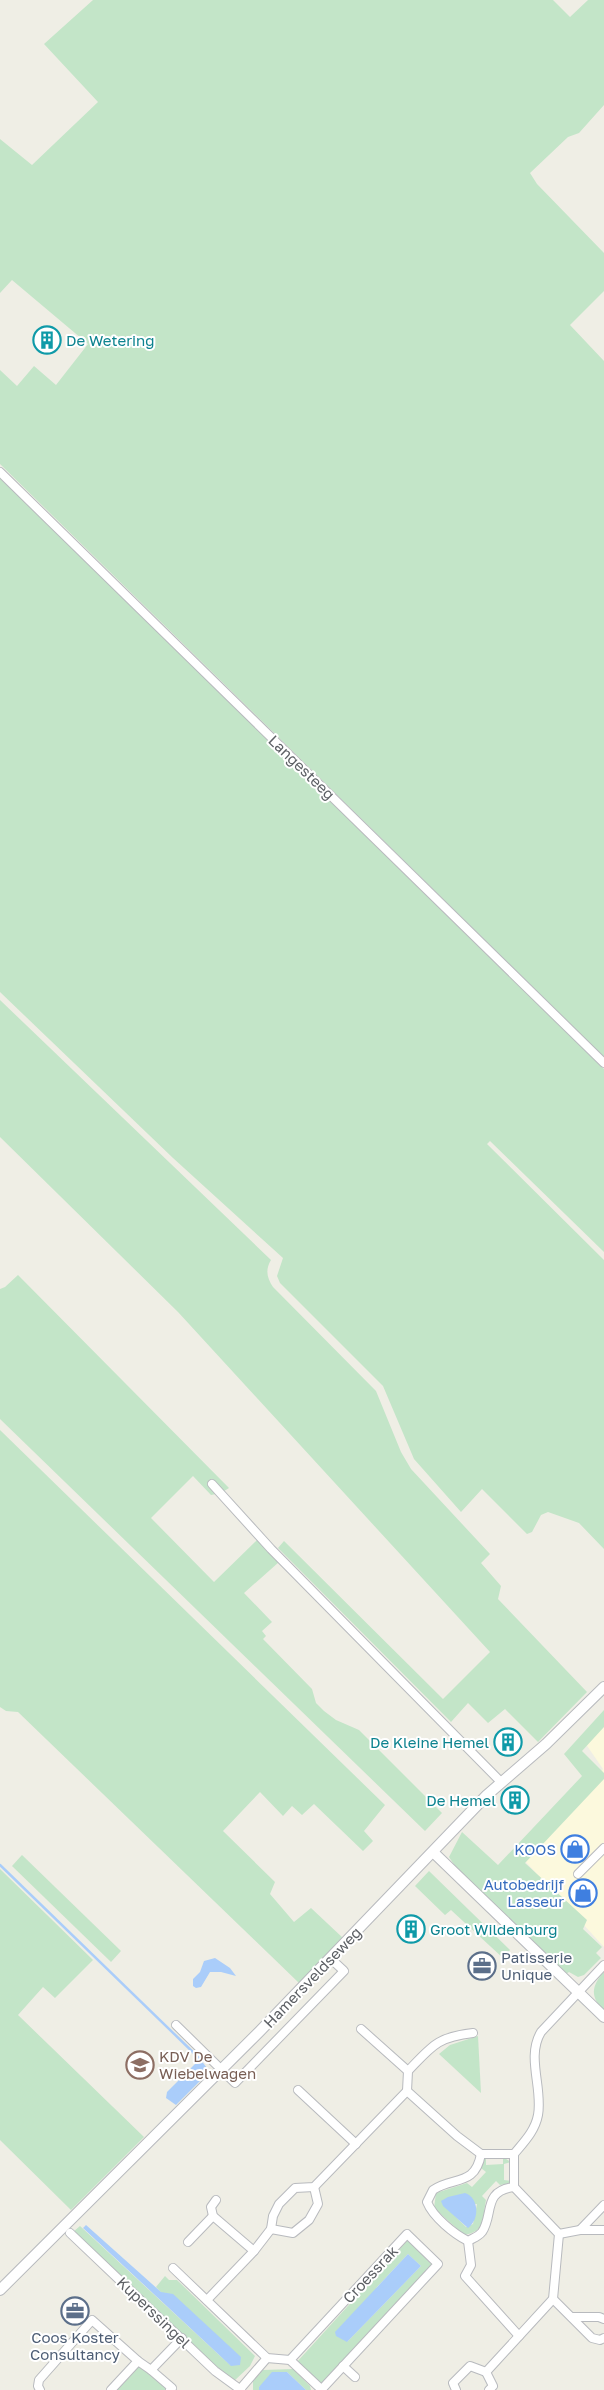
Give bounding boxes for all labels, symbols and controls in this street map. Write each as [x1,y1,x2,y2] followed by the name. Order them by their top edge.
[32,325,62,355] building icon: De Wetering
[66,331,154,349] place label: De Wetering
[265,731,339,803] street label: Langesteeg
[493,1727,523,1757] building icon: De Kleine Hemel
[370,1733,489,1751] place label: De Kleine Hemel
[500,1785,530,1815] building icon: De Hemel
[426,1791,496,1809] place label: De Hemel
[560,1834,590,1864] shop icon: KOOS
[514,1840,556,1858] place label: KOOS
[484,1875,565,1910] place label: Autobedrijf Lasseur
[568,1878,598,1908] shop icon: Autobedrijf Lasseur
[396,1914,426,1944] building icon: Groot Wildenburg
[430,1920,557,1938] place label: Groot Wildenburg
[259,1923,365,2031] street label: Hamersveldseweg
[501,1948,572,1983] place label: Patisserie Unique
[467,1951,497,1981] office icon: Patisserie Unique
[159,2047,256,2082] place label: KDV De Wiebelwagen
[125,2050,155,2080] school or university icon: KDV De Wiebelwagen
[339,2241,402,2307] street label: Croessrak
[114,2273,194,2352] street label: Kuperssingel
[60,2296,90,2326] office icon: Coos Koster Consultancy
[30,2328,121,2363] place label: Coos Koster Consultancy

